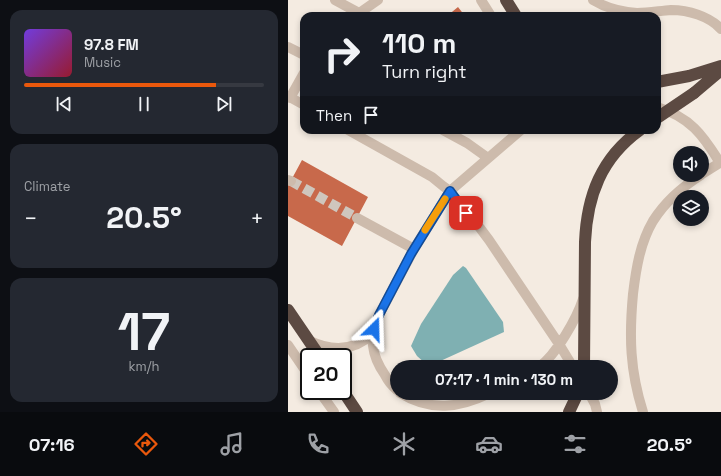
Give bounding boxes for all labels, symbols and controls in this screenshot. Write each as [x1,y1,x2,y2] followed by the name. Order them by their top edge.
[382,25,456,61] text: 110 m
[316,28,368,80] icon: right
[84,35,139,54] text: 97.8 FM
[84,54,121,71] text: Music
[382,60,466,83] text: Turn right
[53,93,75,115] icon: previous
[133,93,155,115] icon: pause
[213,93,235,115] icon: next
[360,104,382,126] icon: arrive
[316,106,352,125] text: Then
[673,146,709,226] map controls
[673,146,709,182] button: sound
[24,178,70,195] text: Climate
[673,190,709,226] button: layers
[449,196,483,230] pin
[106,198,182,237] text: 20.5°
[455,202,477,224] icon: arrive
[24,204,38,232] text: −
[250,204,264,232] text: +
[118,299,170,365] text: 17
[353,308,395,350] position arrow
[300,348,352,400] speed limit sign: 20
[129,358,159,375] text: km/h
[435,370,573,389] text: 07:17 · 1 min · 130 m
[132,430,160,458] icon: directions
[218,430,246,458] icon: music
[304,430,332,458] icon: phone
[390,430,418,458] icon: climate
[475,430,503,458] icon: car
[561,430,589,458] icon: filters
[29,433,75,456] text: 07:16
[647,433,692,456] text: 20.5°

